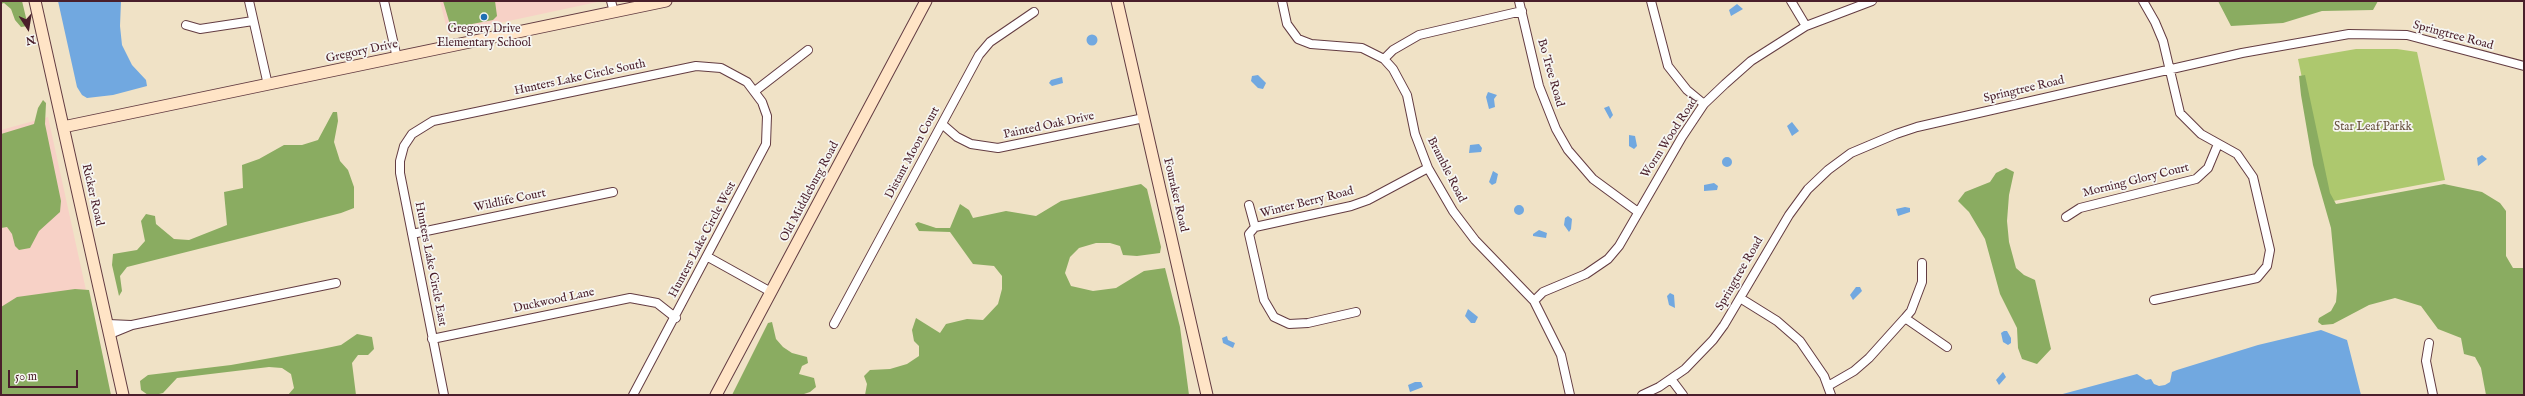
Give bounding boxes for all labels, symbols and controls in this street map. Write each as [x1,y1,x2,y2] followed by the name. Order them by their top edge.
[8,8,48,48] north arrow
[479,12,489,22] marker: Gregory Drive Elementary School
[2411,18,2495,54] street label: Springtree Road
[437,23,531,51] place label: Gregory Drive Elementary School
[24,32,37,48] text: N
[325,37,399,67] street label: Gregory Drive
[1533,37,1567,109] street label: Bo Tree Road
[513,57,647,99] street label: Hunters Lake Circle South
[1982,74,2066,106] street label: Springtree Road
[1639,95,1701,181] street label: Worm Wood Road
[883,104,943,202] street label: Distant Moon Court
[1002,109,1096,143] street label: Painted Oak Drive
[2334,121,2412,135] park label: Star Leaf Parkk
[1423,135,1469,205] street label: Bramble Road
[777,139,843,245] street label: Old Middleburg Road
[1159,156,1191,234] street label: Fouraker Road
[2081,161,2191,201] street label: Morning Glory Court
[78,163,106,227] street label: Ricker Road
[666,180,740,300] street label: Hunters Lake Circle West
[1259,184,1355,222] street label: Winter Berry Road
[473,186,547,216] street label: Wildlife Court
[411,201,449,327] street label: Hunters Lake Circle East
[1713,235,1767,313] street label: Springtree Road
[512,285,596,317] street label: Duckwood Lane
[10,362,80,388] scale bar
[15,369,37,384] text: 50 m

